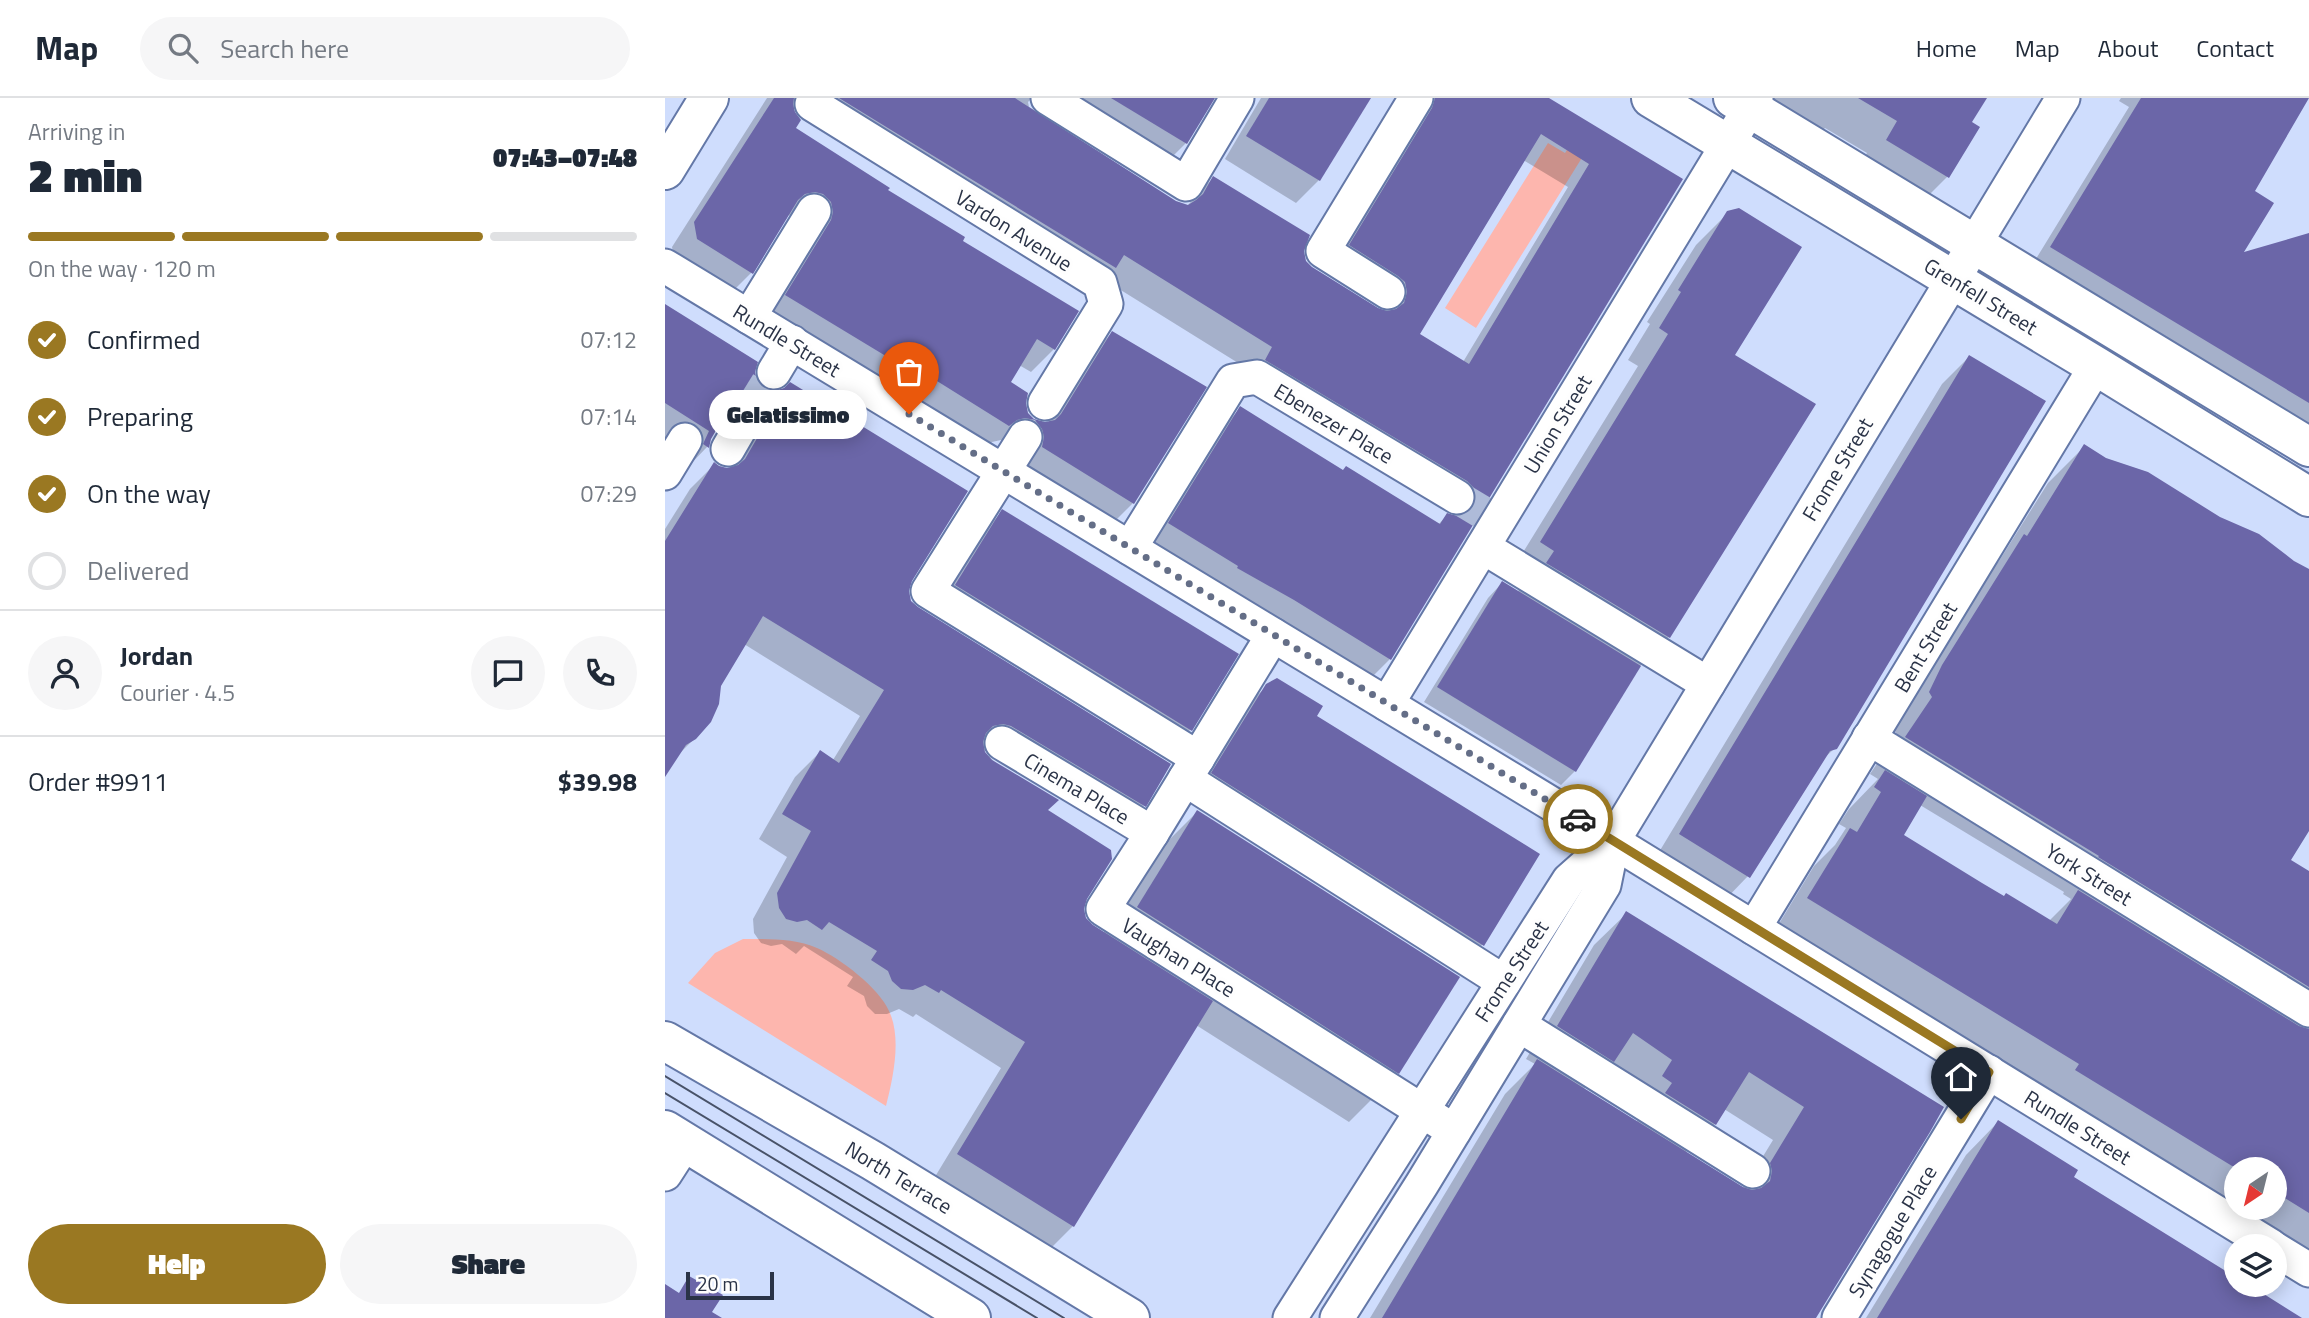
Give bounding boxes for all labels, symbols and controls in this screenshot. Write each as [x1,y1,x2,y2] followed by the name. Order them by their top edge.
[140,17,630,80] search box
[35,23,98,73] text: Map
[164,29,202,67] icon: search
[220,29,349,68] text: Search here
[1916,30,1977,66] text: Home
[2015,30,2060,66] text: Map
[2098,30,2158,66] text: About
[2196,30,2274,66] text: Contact
[28,114,125,149] text: Arriving in
[493,138,637,177] text: 07:43–07:48
[28,140,142,210] text: 2 min
[949,181,1079,279] street label: Vardon Avenue
[1918,249,2045,343] street label: Grenfell Street
[28,251,216,286] text: On the way · 120 m
[727,295,847,385] street label: Rundle Street
[87,320,201,359] text: Confirmed
[28,321,66,359] icon: check
[580,322,637,357] text: 07:12
[879,342,939,414] pin
[890,353,928,391] icon: bag
[1515,368,1599,480] street label: Union Street
[1268,375,1400,471] street label: Ebenezer Place
[709,390,867,438] callout: Gelatissimo
[87,397,193,436] text: Preparing
[727,397,849,432] text: Gelatissimo
[28,398,66,436] icon: check
[580,399,637,434] text: 07:14
[1793,411,1881,527] street label: Frome Street
[87,474,211,513] text: On the way
[28,475,66,513] icon: check
[580,476,637,511] text: 07:29
[87,551,190,590] text: Delivered
[1885,595,1965,698] street label: Bent Street
[28,636,102,710] button: person
[120,636,193,675] text: Jordan
[471,636,545,710] button: chat
[563,636,637,710] button: phone
[120,675,235,710] text: Courier · 4.5
[1018,744,1136,832] street label: Cinema Place
[28,762,168,801] text: Order #9911
[558,762,637,801] text: $39.98
[1543,784,1613,854] courier
[1559,800,1597,838] icon: car
[2039,835,2139,914] street label: York Street
[1116,909,1242,1005] street label: Vaughan Place
[1466,913,1556,1028] street label: Frome Street
[1931,1047,1991,1119] pin
[1942,1058,1980,1096] icon: home
[2018,1081,2138,1173] street label: Rundle Street
[839,1132,959,1222] street label: North Terrace
[2224,1157,2287,1220] north arrow
[2224,1157,2287,1297] map controls
[1840,1159,1944,1303] street label: Synagogue Place
[28,1224,326,1304] button: Help
[340,1224,637,1304] button: Share
[2224,1234,2287,1297] button: layers
[686,1269,773,1301] scale bar
[697,1269,738,1298] text: 20 m

